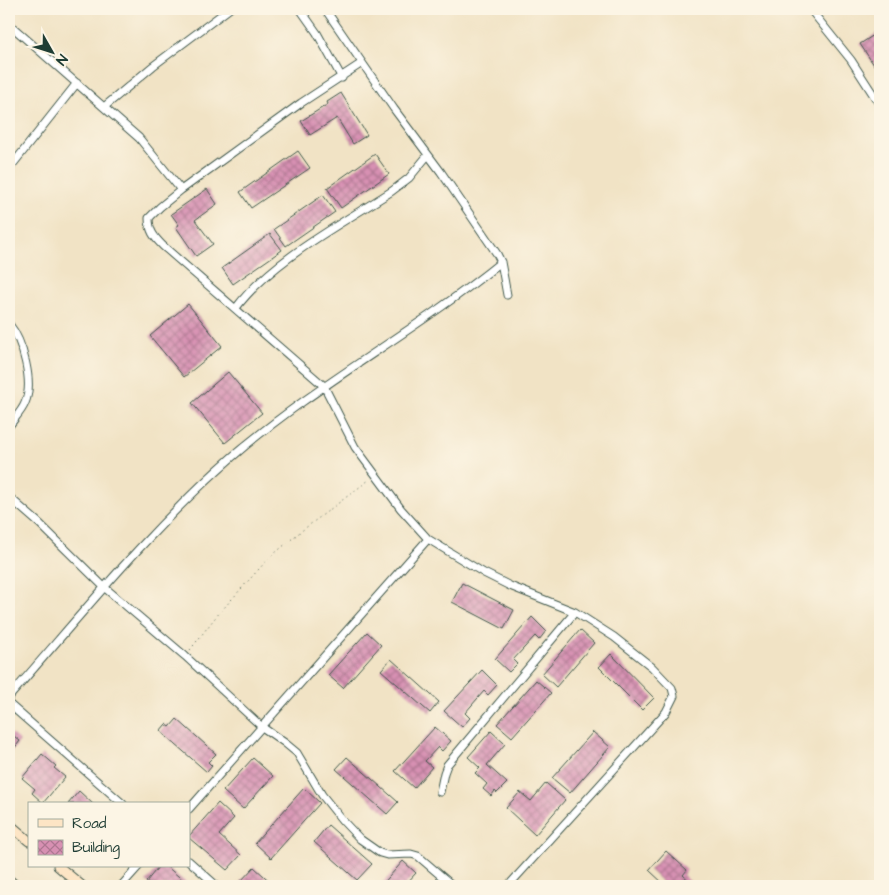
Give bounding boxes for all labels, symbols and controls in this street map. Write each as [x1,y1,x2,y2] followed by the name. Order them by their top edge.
[28,28,78,78] north arrow
[51,50,72,69] text: N
[28,802,190,868] legend
[72,813,107,834] text: Road
[72,837,120,859] text: Building

